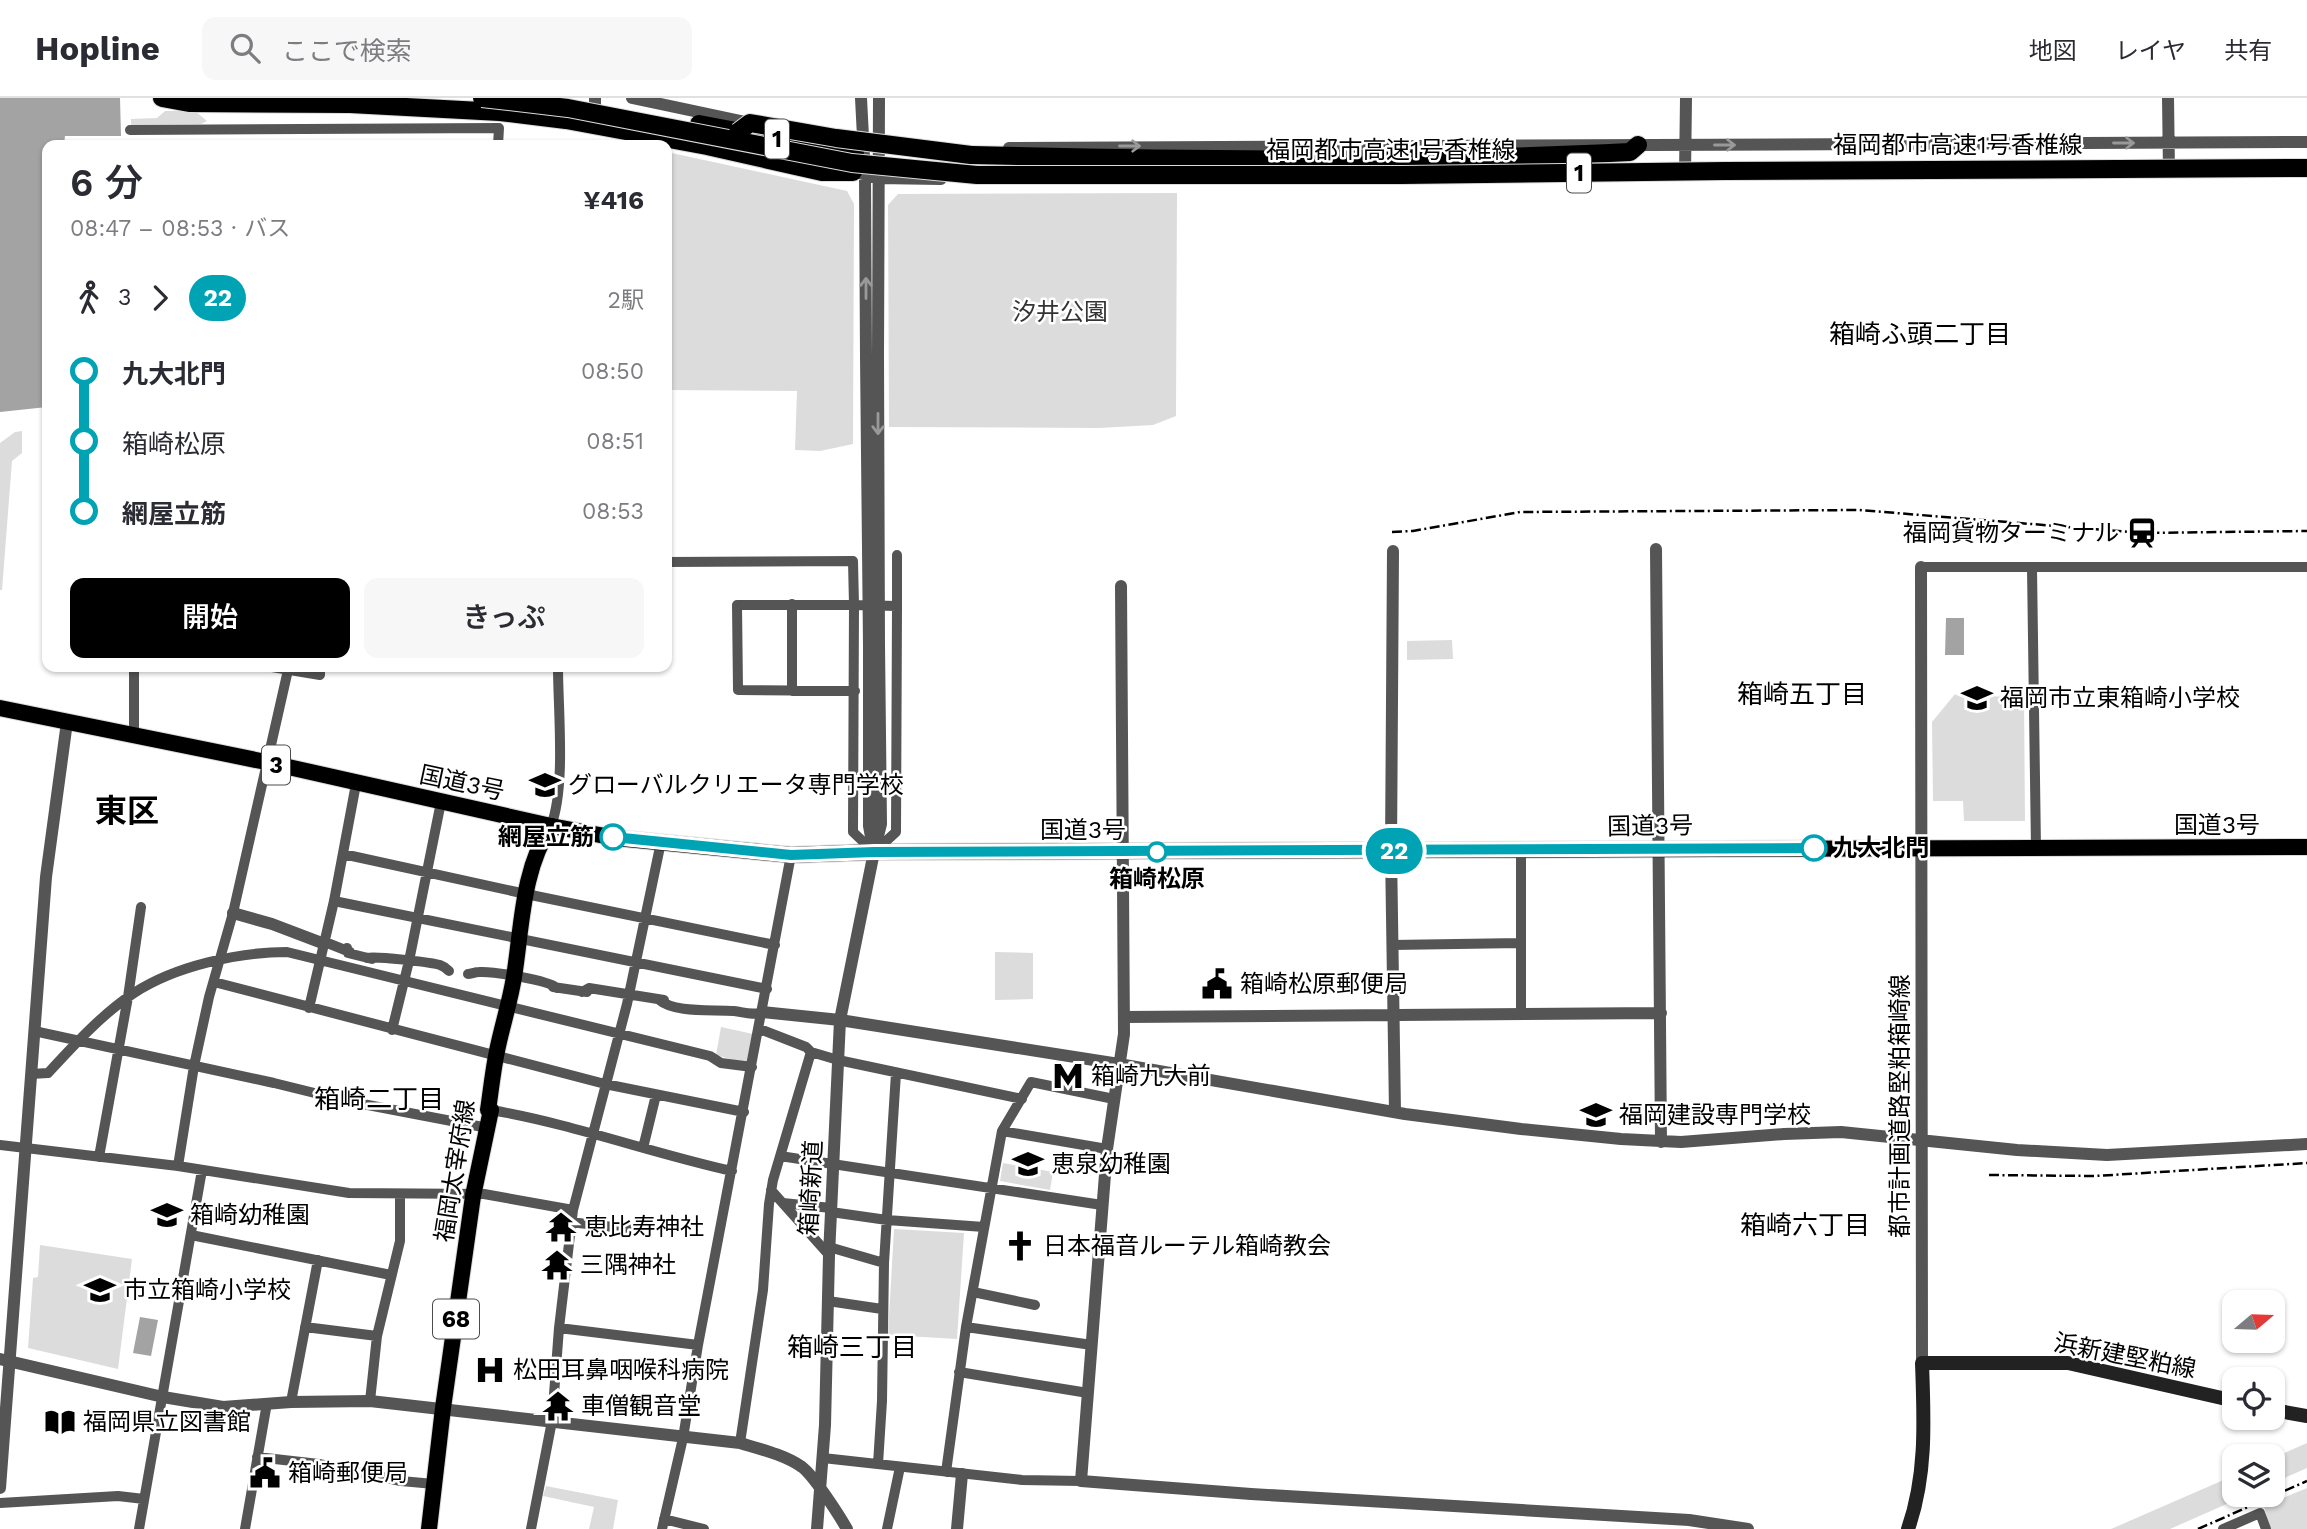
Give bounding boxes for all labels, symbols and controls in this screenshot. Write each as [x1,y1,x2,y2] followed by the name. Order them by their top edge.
[202,17,692,80] search box
[35,29,160,68] text: Hopline
[226,29,264,67] icon: search
[282,36,412,66] text: ここで検索
[2029,37,2077,65] text: 地図
[2115,37,2186,65] text: レイヤ
[2224,37,2272,65] text: 共有
[765,120,789,158] road number: 1
[1833,131,2083,159] street label: 福岡都市高速1号香椎線
[1266,136,1516,164] street label: 福岡都市高速1号香椎線
[2112,136,2135,150] one-way arrow
[1713,138,1736,152] one-way arrow
[1118,139,1141,153] one-way arrow
[1567,153,1591,192] road number: 1
[70,161,143,205] text: 6 分
[583,185,644,215] text: ¥416
[70,215,290,242] text: 08:47 – 08:53 · バス
[859,277,872,300] one-way arrow
[70,279,108,317] icon: walk
[141,279,179,317] icon: forward
[118,284,131,311] text: 3
[203,284,232,312] text: 22
[608,287,644,314] text: 2駅
[1012,298,1108,326] park label: 汐井公園
[1829,319,2011,349] district label: 箱崎ふ頭二丁目
[581,358,644,385] text: 08:50
[122,359,226,389] text: 九大北門
[871,412,885,435] one-way arrow
[586,428,644,455] text: 08:51
[122,429,226,459] text: 箱崎松原
[582,498,644,525] text: 08:53
[122,499,226,529] text: 網屋立筋
[2125,516,2159,550] station icon: 福岡貨物ターミナル
[1903,519,2119,547] place label: 福岡貨物ターミナル
[70,578,350,658] button: 開始
[364,578,644,658] button: きっぷ
[1737,679,1867,709] district label: 箱崎五丁目
[1960,681,1994,715] school or university icon: 福岡市立東箱崎小学校
[2000,684,2240,712] place label: 福岡市立東箱崎小学校
[262,746,290,785] road number: 3
[417,760,507,806] street label: 国道3号
[528,768,562,802] school or university icon: グローバルクリエータ専門学校
[568,771,904,799] place label: グローバルクリエータ専門学校
[95,792,159,830] district label: 東区
[1607,811,1693,841] street label: 国道3号
[2174,811,2260,839] street label: 国道3号
[1040,816,1126,844] street label: 国道3号
[498,823,594,851] place label: 網屋立筋
[600,824,626,850] marker: 網屋立筋
[1362,828,1426,874] line badge: 22
[1833,834,1929,862] place label: 九大北門
[1801,835,1827,861] marker: 九大北門
[1380,837,1408,865] text: 22
[1147,842,1167,862] marker: 箱崎松原
[1109,865,1205,893] place label: 箱崎松原
[1200,967,1234,1001] public building icon: 箱崎松原郵便局
[1240,970,1408,998] place label: 箱崎松原郵便局
[1886,974,1914,1238] street label: 都市計画道路堅粕箱崎線
[1051,1059,1085,1093] metro station icon: 箱崎九大前
[1091,1062,1211,1090] place label: 箱崎九大前
[314,1084,444,1114] district label: 箱崎二丁目
[430,1098,480,1244] street label: 福岡太宰府線
[1579,1098,1613,1132] school or university icon: 福岡建設専門学校
[1619,1101,1811,1129] place label: 福岡建設専門学校
[795,1139,827,1237] street label: 箱崎新道
[1011,1147,1045,1181] school or university icon: 恵泉幼稚園
[1051,1150,1171,1178] place label: 恵泉幼稚園
[150,1198,184,1232] school or university icon: 箱崎幼稚園
[190,1201,310,1229] place label: 箱崎幼稚園
[544,1210,578,1244] temple icon: 恵比寿神社
[1740,1210,1870,1240] district label: 箱崎六丁目
[584,1213,704,1241] place label: 恵比寿神社
[1003,1229,1037,1263] church icon: 日本福音ルーテル箱崎教会
[1043,1232,1331,1260] place label: 日本福音ルーテル箱崎教会
[540,1248,574,1282] temple icon: 三隅神社
[580,1251,676,1279] place label: 三隅神社
[83,1273,117,1307] school or university icon: 市立箱崎小学校
[123,1276,291,1304] place label: 市立箱崎小学校
[2222,1290,2286,1353] north arrow
[2222,1290,2285,1507] map controls
[433,1300,479,1338] road number: 68
[2052,1329,2198,1383] street label: 浜新建堅粕線
[787,1332,917,1362] district label: 箱崎三丁目
[473,1353,507,1387] hospital icon: 松田耳鼻咽喉科病院
[513,1356,729,1384] place label: 松田耳鼻咽喉科病院
[2222,1367,2285,1430] button: locate
[541,1389,575,1423] temple icon: 車僧観音堂
[581,1392,701,1420] place label: 車僧観音堂
[43,1405,77,1439] library icon: 福岡県立図書館
[83,1408,251,1436] place label: 福岡県立図書館
[2222,1444,2285,1507] button: layers
[248,1456,282,1490] public building icon: 箱崎郵便局
[288,1459,408,1487] place label: 箱崎郵便局

